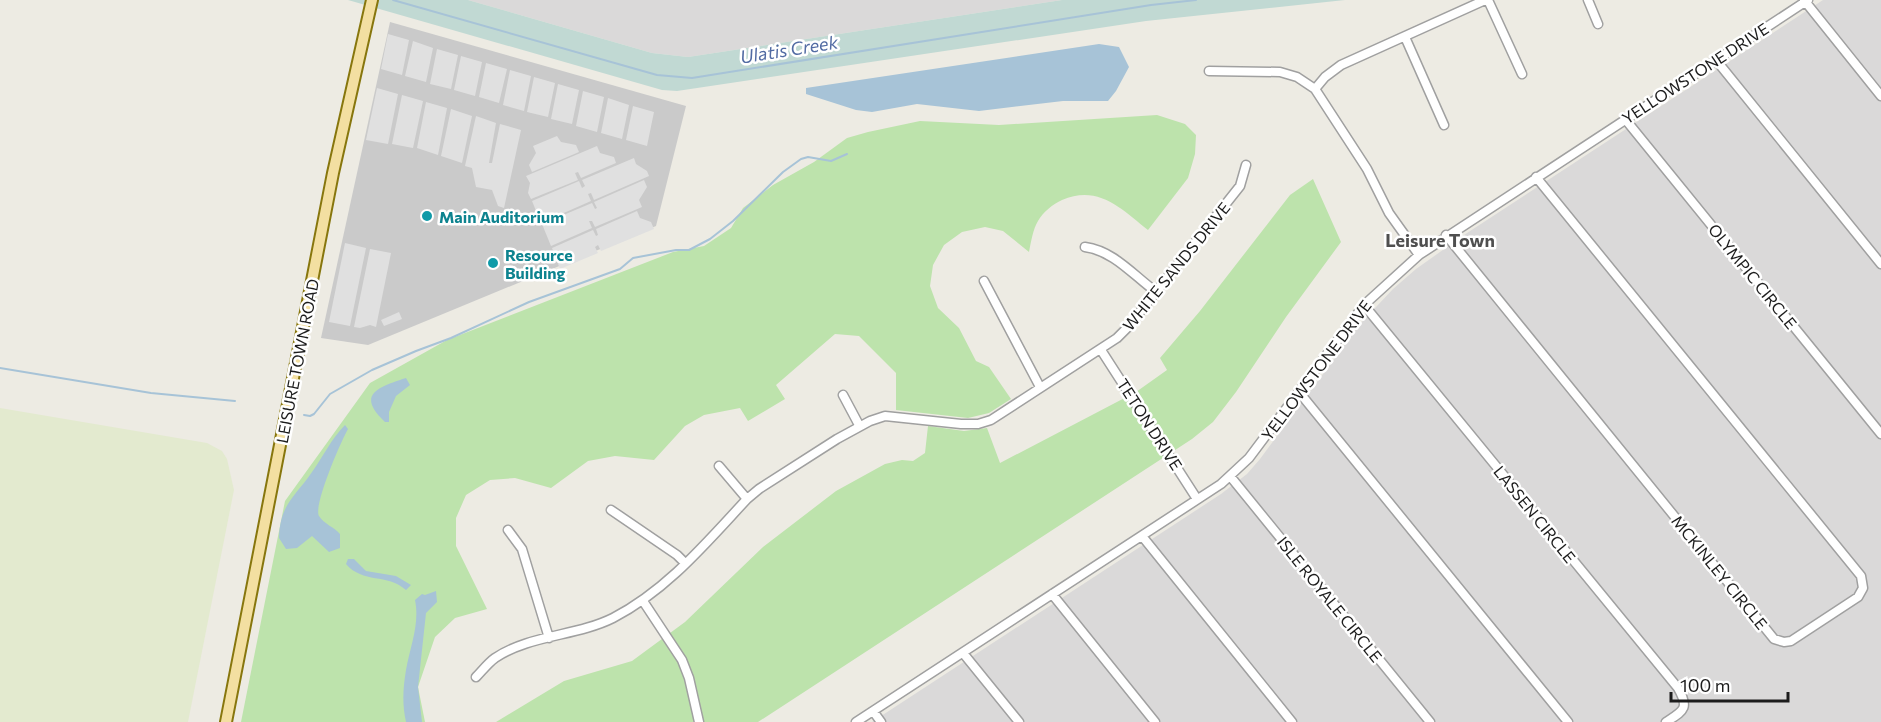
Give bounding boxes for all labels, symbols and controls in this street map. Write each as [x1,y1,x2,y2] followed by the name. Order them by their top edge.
[1618,19,1772,127] street label: YELLOWSTONE DRIVE
[739,30,841,68] water label: Ulatis Creek
[1118,198,1234,334] street label: WHITE SANDS DRIVE
[439,207,564,226] place label: Main Auditorium
[420,209,434,223] marker: Main Auditorium
[1705,220,1801,332] street label: OLYMPIC CIRCLE
[1385,229,1495,251] district label: Leisure Town
[505,245,573,282] place label: Resource Building
[486,256,500,270] marker: Resource Building
[272,277,322,445] street label: LEISURE TOWN ROAD
[1257,296,1375,444] street label: YELLOWSTONE DRIVE
[1113,375,1187,473] street label: TETON DRIVE
[1490,462,1580,566] street label: LASSEN CIRCLE
[1668,511,1772,633] street label: MCKINLEY CIRCLE
[1274,532,1386,666] street label: ISLE ROYALE CIRCLE
[1671,665,1788,703] scale bar
[1680,674,1730,696] text: 100 m

